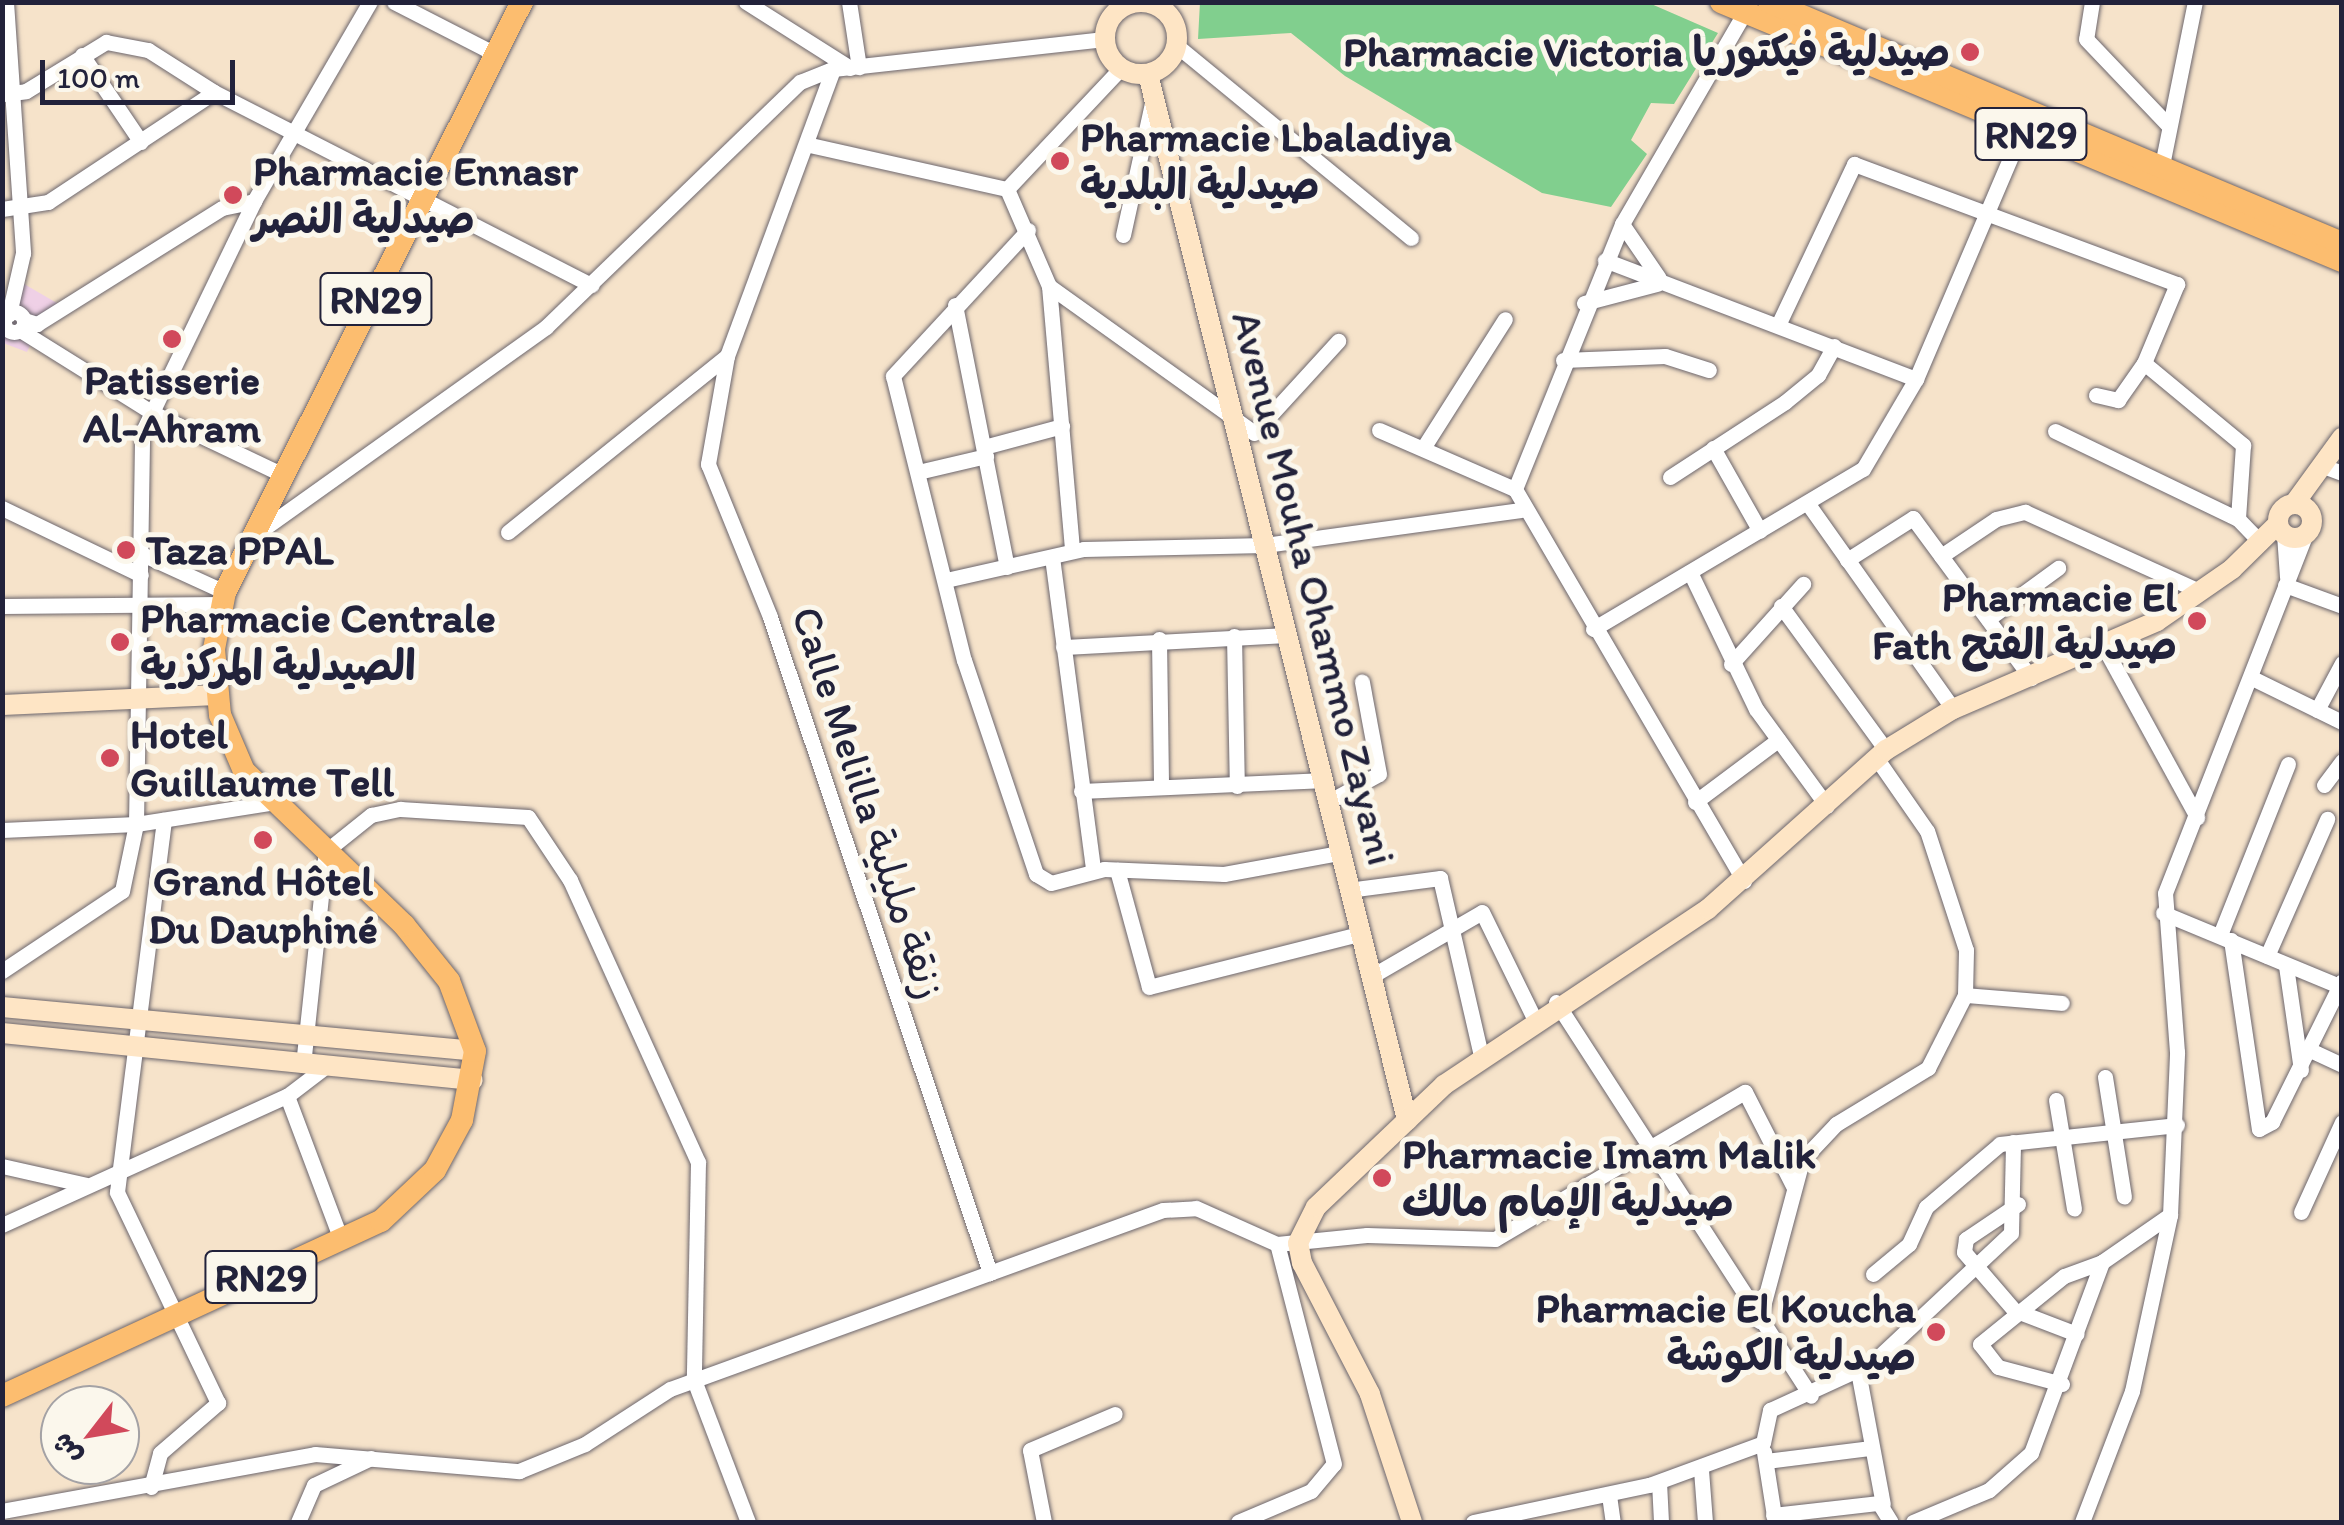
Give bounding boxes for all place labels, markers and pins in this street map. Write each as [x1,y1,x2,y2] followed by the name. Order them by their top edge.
[1341,27,1950,77] place label: Pharmacie Victoria صيدلية فيكتوريا
[1959,41,1981,63] marker: Pharmacie Victoria صيدلية فيكتوريا
[1080,112,1453,210] place label: Pharmacie Lbaladiya صيدلية البلدية
[253,146,580,245] place label: Pharmacie Ennasr صيدلية النصر
[1049,150,1071,172] marker: Pharmacie Lbaladiya صيدلية البلدية
[222,184,244,206] marker: Pharmacie Ennasr صيدلية النصر
[161,328,183,350] marker: Patisserie Al-Ahram
[83,355,261,454] place label: Patisserie Al-Ahram
[146,525,333,575] place label: Taza PPAL
[115,539,137,561] marker: Taza PPAL
[1872,572,2177,670] place label: Pharmacie El Fath صيدلية الفتح
[140,593,496,691] place label: Pharmacie Centrale الصيدلية المركزية
[2186,610,2208,632] marker: Pharmacie El Fath صيدلية الفتح
[109,631,131,653] marker: Pharmacie Centrale الصيدلية المركزية
[130,709,390,808] place label: Hotel Guillaume Tell
[99,747,121,769] marker: Hotel Guillaume Tell
[252,829,274,851] marker: Grand Hôtel Du Dauphiné
[147,856,379,954] place label: Grand Hôtel Du Dauphiné
[1402,1129,1817,1228] place label: Pharmacie Imam Malik صيدلية الإمام مالك
[1371,1167,1393,1189] marker: Pharmacie Imam Malik صيدلية الإمام مالك
[1537,1283,1916,1382] place label: Pharmacie El Koucha صيدلية الكوشة
[1925,1321,1947,1343] marker: Pharmacie El Koucha صيدلية الكوشة

